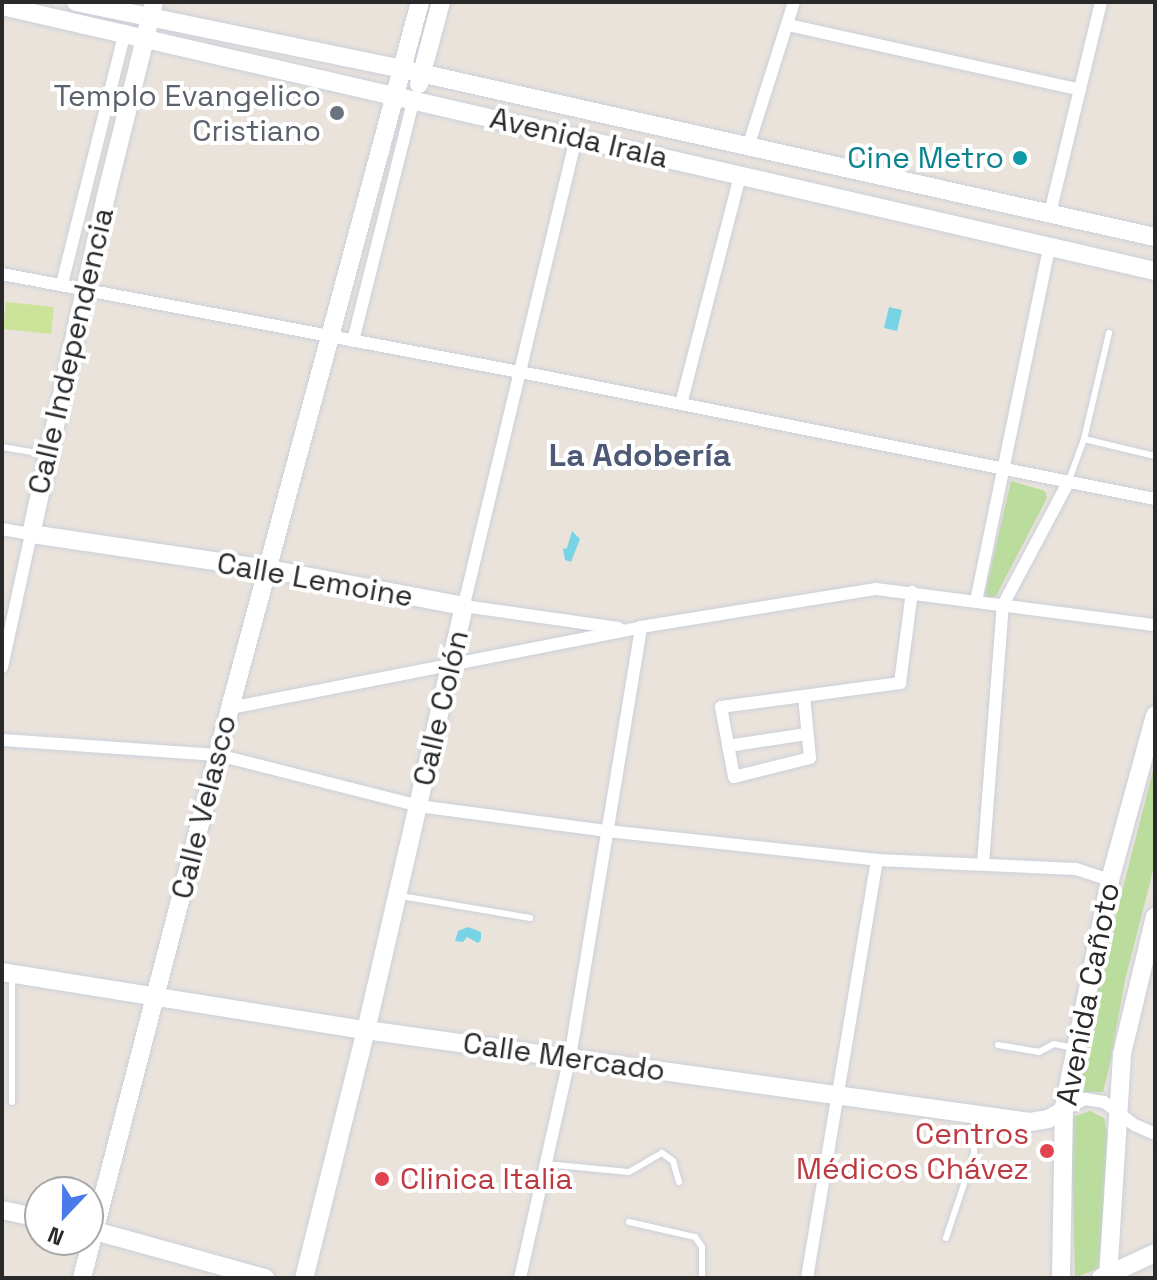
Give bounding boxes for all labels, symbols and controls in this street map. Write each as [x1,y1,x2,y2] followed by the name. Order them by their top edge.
[53,78,321,148] place label: Templo Evangelico Cristiano
[486,100,672,176] street label: Avenida Irala
[328,104,346,122] marker: Templo Evangelico Cristiano
[847,140,1004,176] place label: Cine Metro
[1011,149,1029,167] marker: Cine Metro
[21,204,121,498] street label: Calle Independencia
[549,436,731,474] district label: La Adobería
[214,545,416,615] street label: Calle Lemoine
[406,627,476,789] street label: Calle Colón
[164,711,244,903] street label: Calle Velasco
[1049,879,1127,1109] street label: Avenida Cañoto
[461,1025,667,1089] street label: Calle Mercado
[796,1116,1029,1186] place label: Centros Médicos Chávez
[1036,1140,1058,1162] marker: Centros Médicos Chávez
[400,1161,573,1197] place label: Clinica Italia
[371,1168,393,1190] marker: Clinica Italia
[24,1176,104,1256] north arrow
[44,1221,68,1252] text: N

